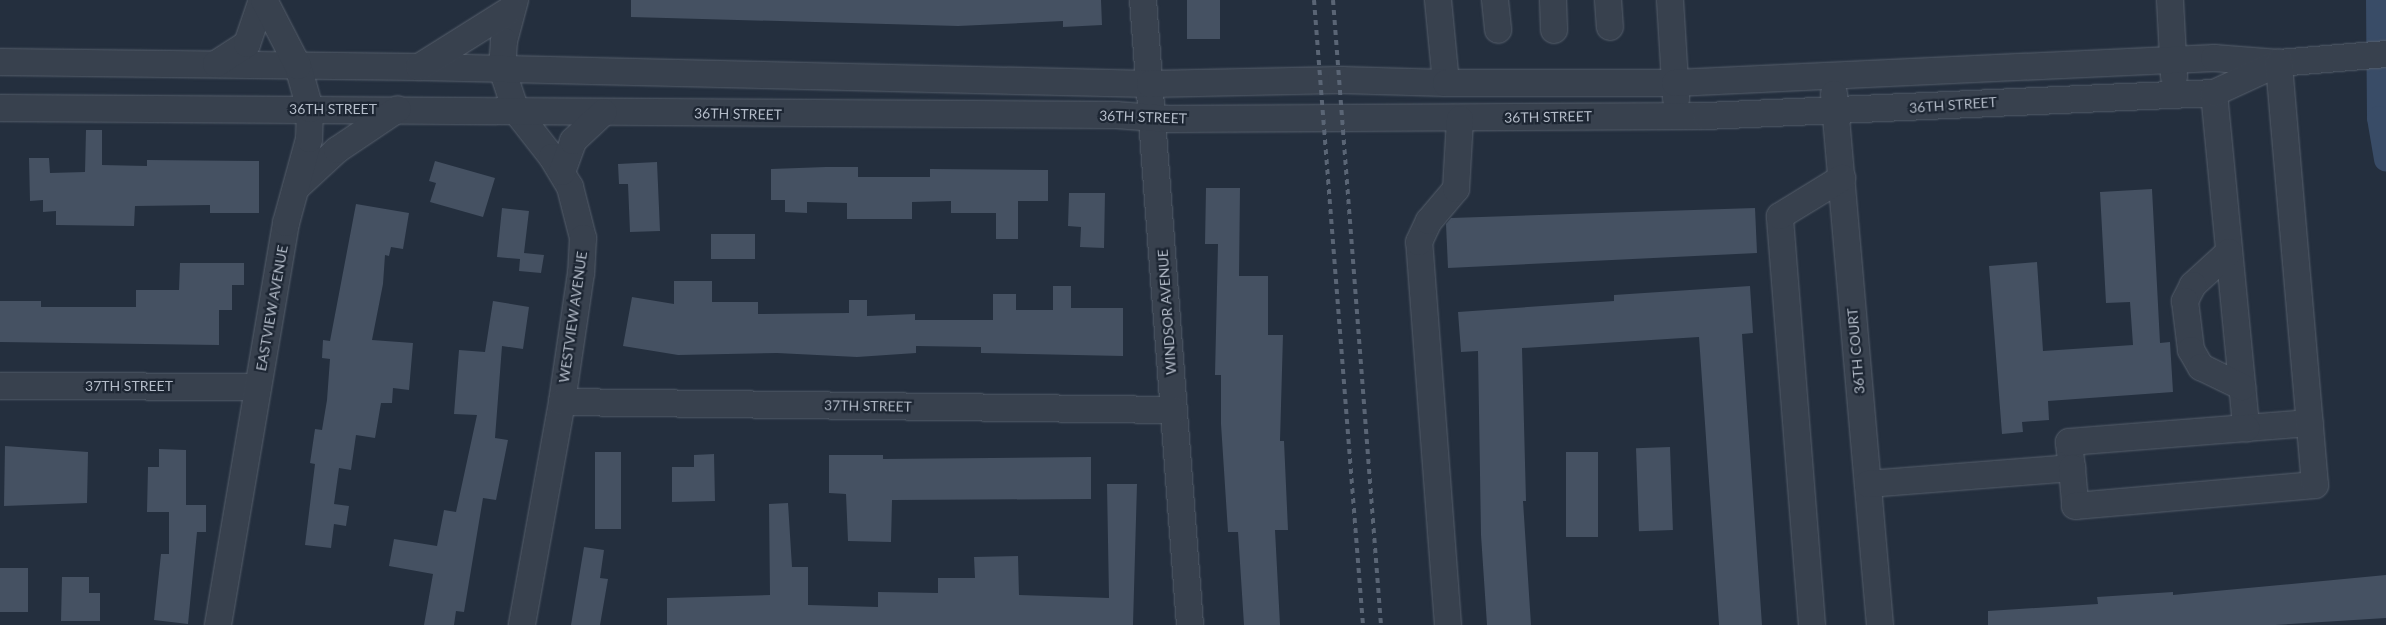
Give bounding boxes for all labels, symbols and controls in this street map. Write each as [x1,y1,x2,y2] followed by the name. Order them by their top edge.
[1909,94,1997,116] street label: 36TH STREET
[289,101,377,117] street label: 36TH STREET
[694,105,782,123] street label: 36TH STREET
[1099,107,1187,127] street label: 36TH STREET
[1504,108,1592,126] street label: 36TH STREET
[253,243,291,373] street label: EASTVIEW AVENUE
[1154,248,1180,376] street label: WINDSOR AVENUE
[555,250,591,384] street label: WESTVIEW AVENUE
[1844,307,1868,395] street label: 36TH COURT
[85,378,173,394] street label: 37TH STREET
[824,397,912,415] street label: 37TH STREET

